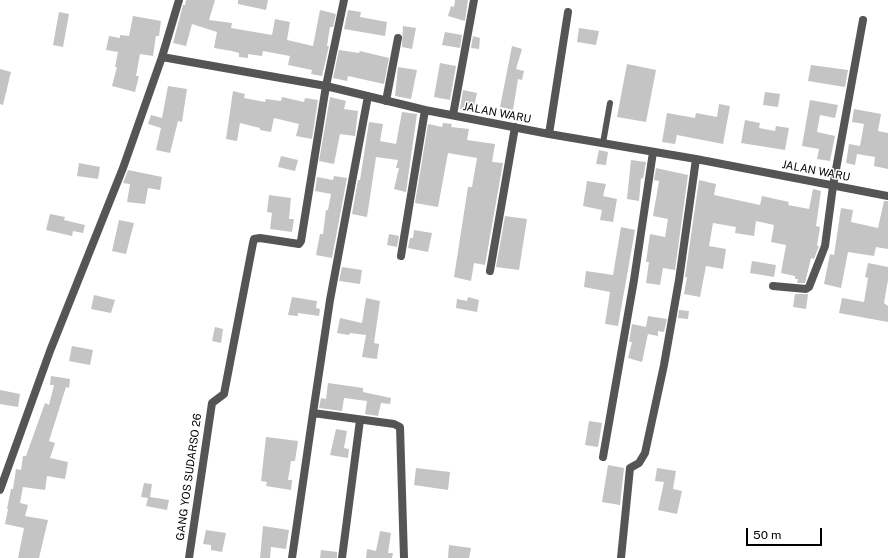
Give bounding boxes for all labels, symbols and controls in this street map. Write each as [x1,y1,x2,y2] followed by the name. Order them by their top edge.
[462,100,532,126] street label: JALAN WARU
[781,158,851,184] street label: JALAN WARU
[174,413,204,541] street label: GANG YOS SUDARSO 26
[748,520,824,546] scale bar
[753,528,781,542] text: 50 m

